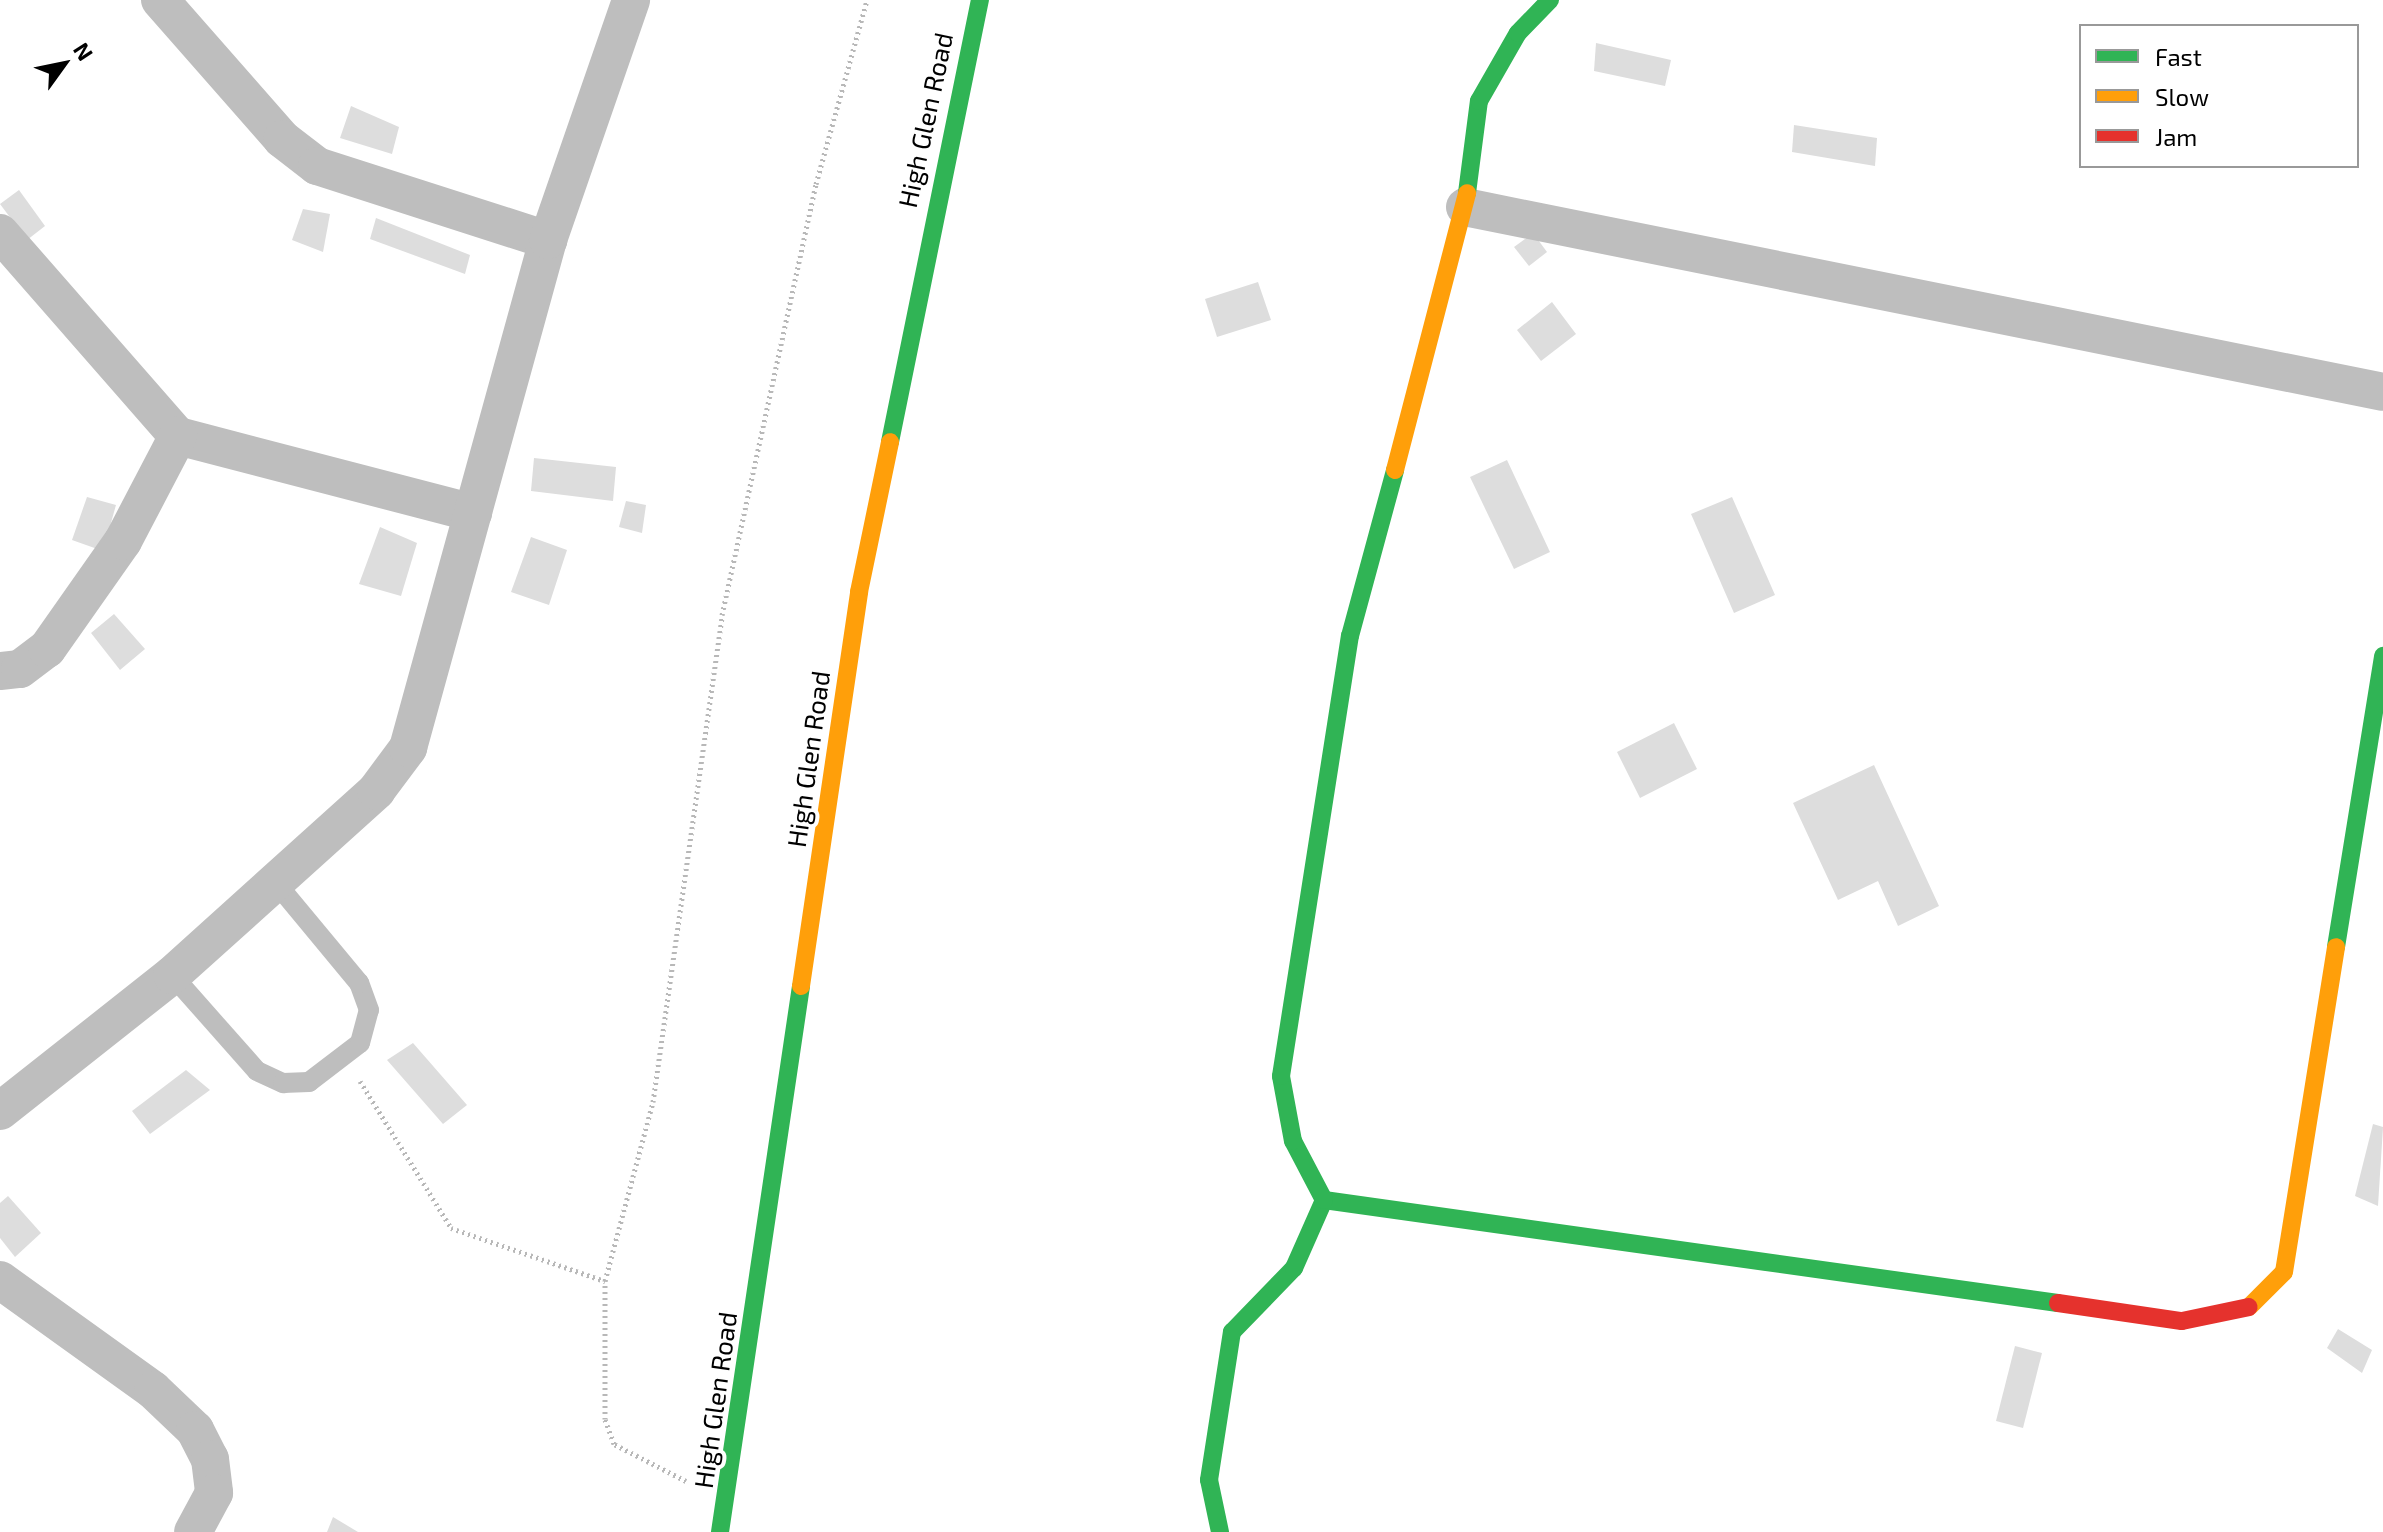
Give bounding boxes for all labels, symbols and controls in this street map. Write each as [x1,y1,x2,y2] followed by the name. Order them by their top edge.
[24,24,104,104] north arrow
[2079,24,2359,168] legend
[891,30,959,210] street label: High Glen Road
[69,37,99,65] text: N
[2155,42,2202,71] text: Fast
[2155,82,2209,111] text: Slow
[2155,122,2197,151] text: Jam
[780,669,836,849] street label: High Glen Road
[687,1310,743,1490] street label: High Glen Road

